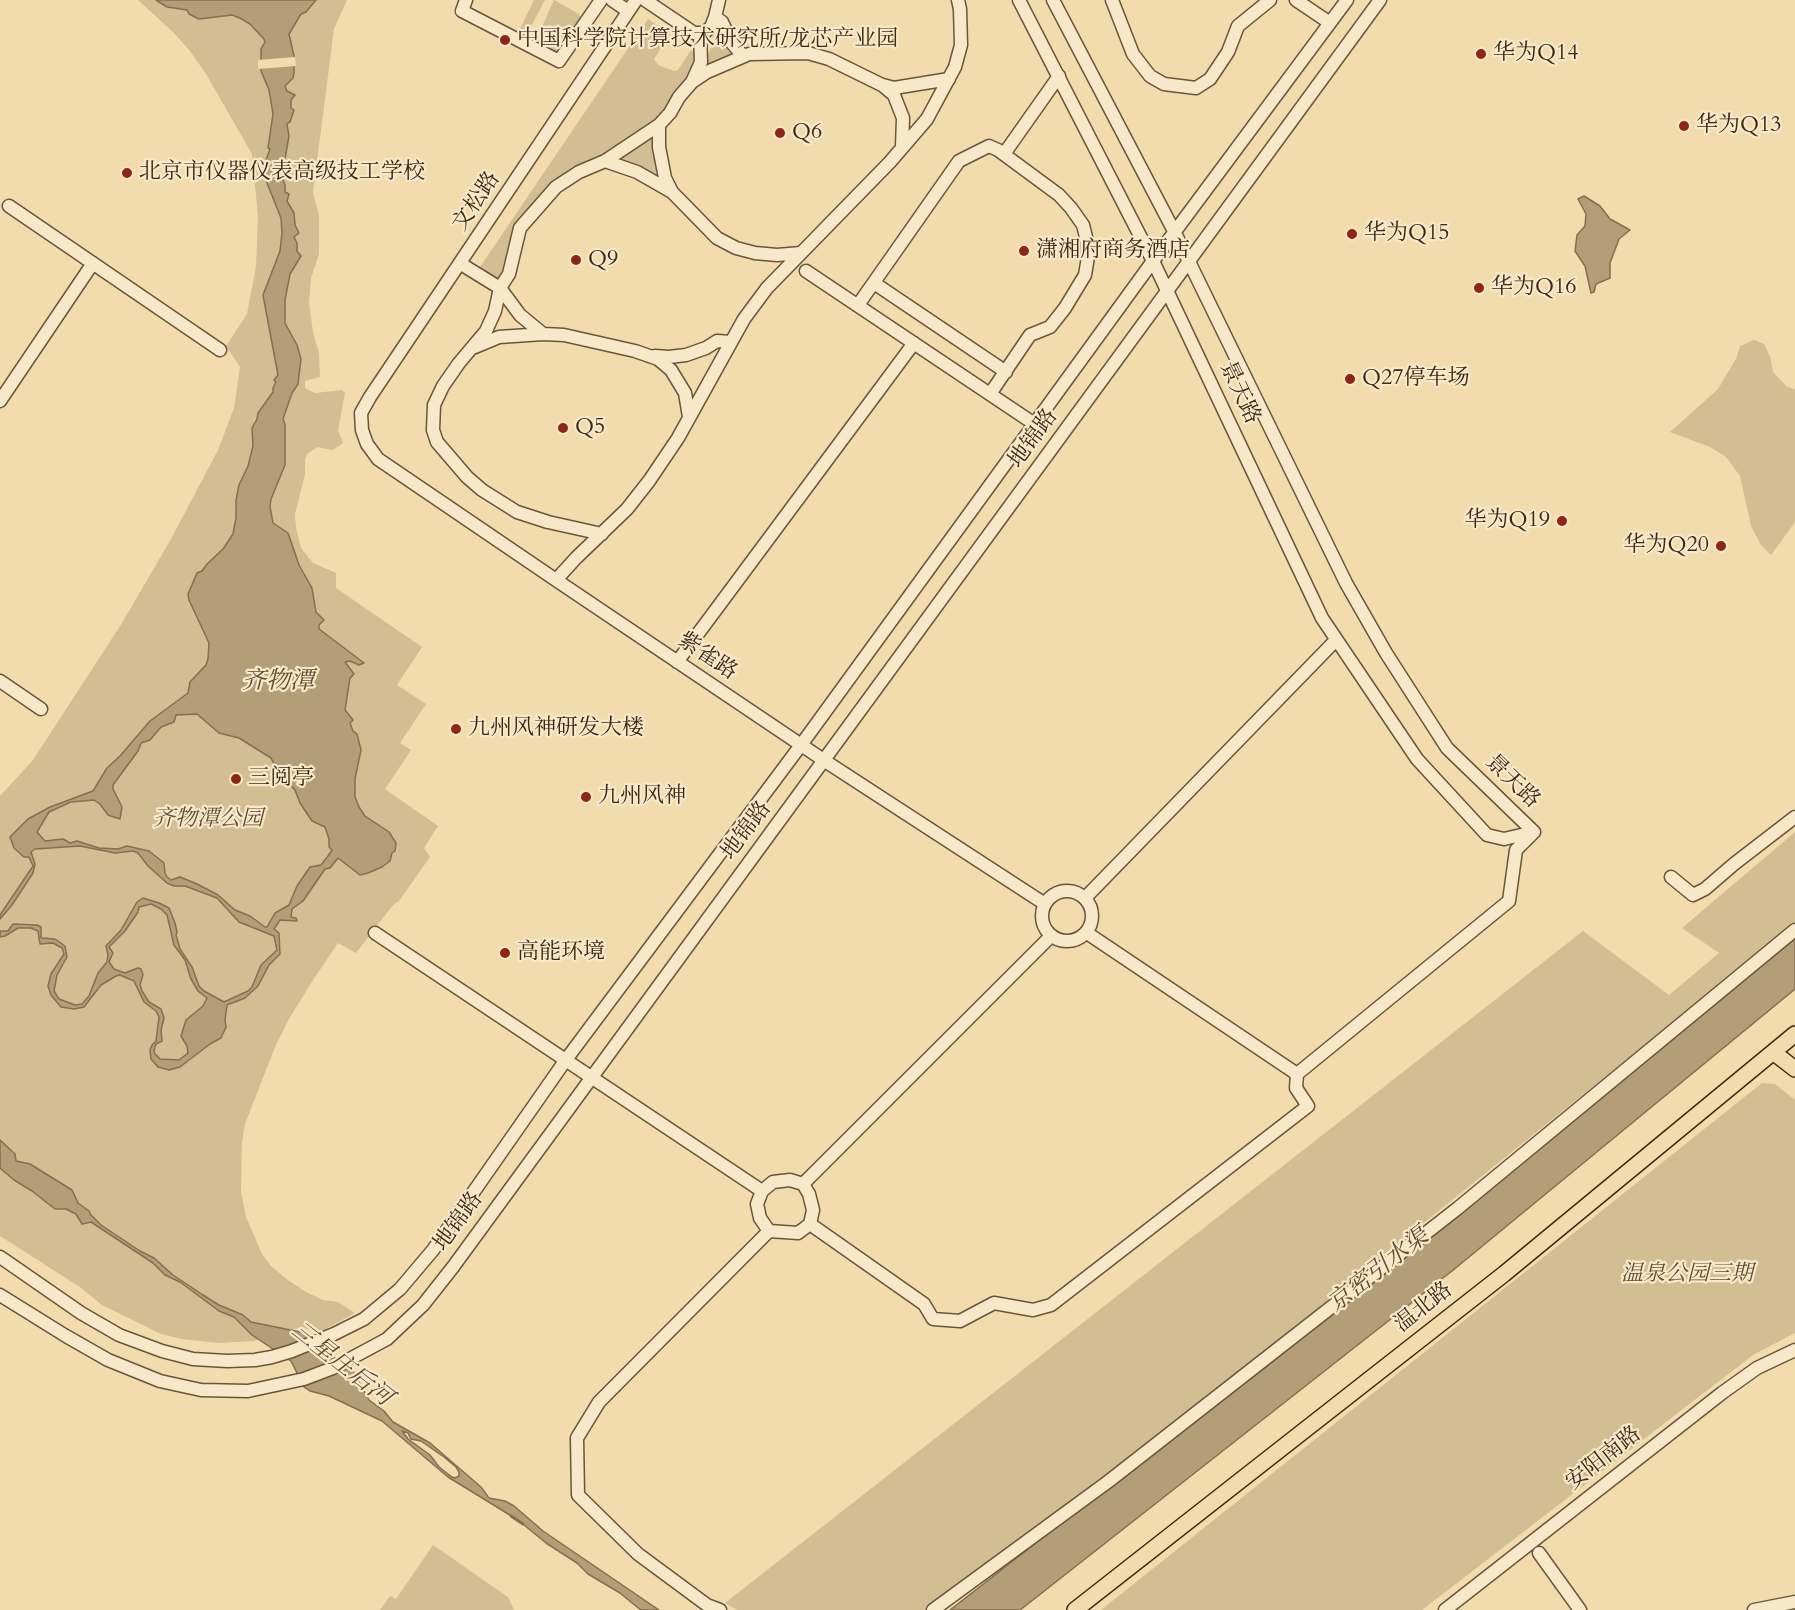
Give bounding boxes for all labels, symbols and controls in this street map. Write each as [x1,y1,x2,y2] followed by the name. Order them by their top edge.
[517,27,898,53] place label: 中国科学院计算技术研究所/龙芯产业园
[498,33,512,47] marker: 中国科学院计算技术研究所/龙芯产业园
[1493,41,1579,67] place label: 华为Q14
[1474,47,1488,61] marker: 华为Q14
[1696,113,1782,139] place label: 华为Q13
[1677,119,1691,133] marker: 华为Q13
[792,120,822,146] place label: Q6
[773,126,787,140] marker: Q6
[139,160,425,186] place label: 北京市仪器仪表高级技工学校
[120,166,134,180] marker: 北京市仪器仪表高级技工学校
[448,167,506,237] street label: 文松路
[1364,221,1450,247] place label: 华为Q15
[1345,227,1359,241] marker: 华为Q15
[1036,238,1190,264] place label: 潇湘府商务酒店
[1017,244,1031,258] marker: 潇湘府商务酒店
[588,247,618,273] place label: Q9
[569,253,583,267] marker: Q9
[1491,275,1577,301] place label: 华为Q16
[1472,281,1486,295] marker: 华为Q16
[1213,358,1265,428] street label: 景天路
[1362,366,1470,392] place label: Q27停车场
[1343,372,1357,386] marker: Q27停车场
[1004,405,1064,473] street label: 地锦路
[575,415,605,441] place label: Q5
[556,421,570,435] marker: Q5
[1464,508,1550,534] place label: 华为Q19
[1555,514,1569,528] marker: 华为Q19
[1623,533,1709,559] place label: 华为Q20
[1714,539,1728,553] marker: 华为Q20
[672,628,742,686] street label: 紫雀路
[242,668,314,696] water label: 齐物潭
[468,716,644,742] place label: 九州风神研发大楼
[449,722,463,736] marker: 九州风神研发大楼
[1479,750,1545,814] street label: 景天路
[248,766,314,792] place label: 三阅亭
[229,772,243,786] marker: 三阅亭
[598,784,686,810] place label: 九州风神
[579,790,593,804] marker: 九州风神
[717,797,777,865] street label: 地锦路
[153,807,263,833] park label: 齐物潭公园
[517,940,605,966] place label: 高能环境
[498,946,512,960] marker: 高能环境
[429,1188,489,1256] street label: 地锦路
[1323,1223,1435,1319] water label: 京密引水渠
[1621,1262,1753,1288] park label: 温泉公园三期
[1390,1277,1458,1339] street label: 温北路
[285,1317,397,1413] water label: 三星庄后河
[1561,1422,1647,1496] street label: 安阳南路

